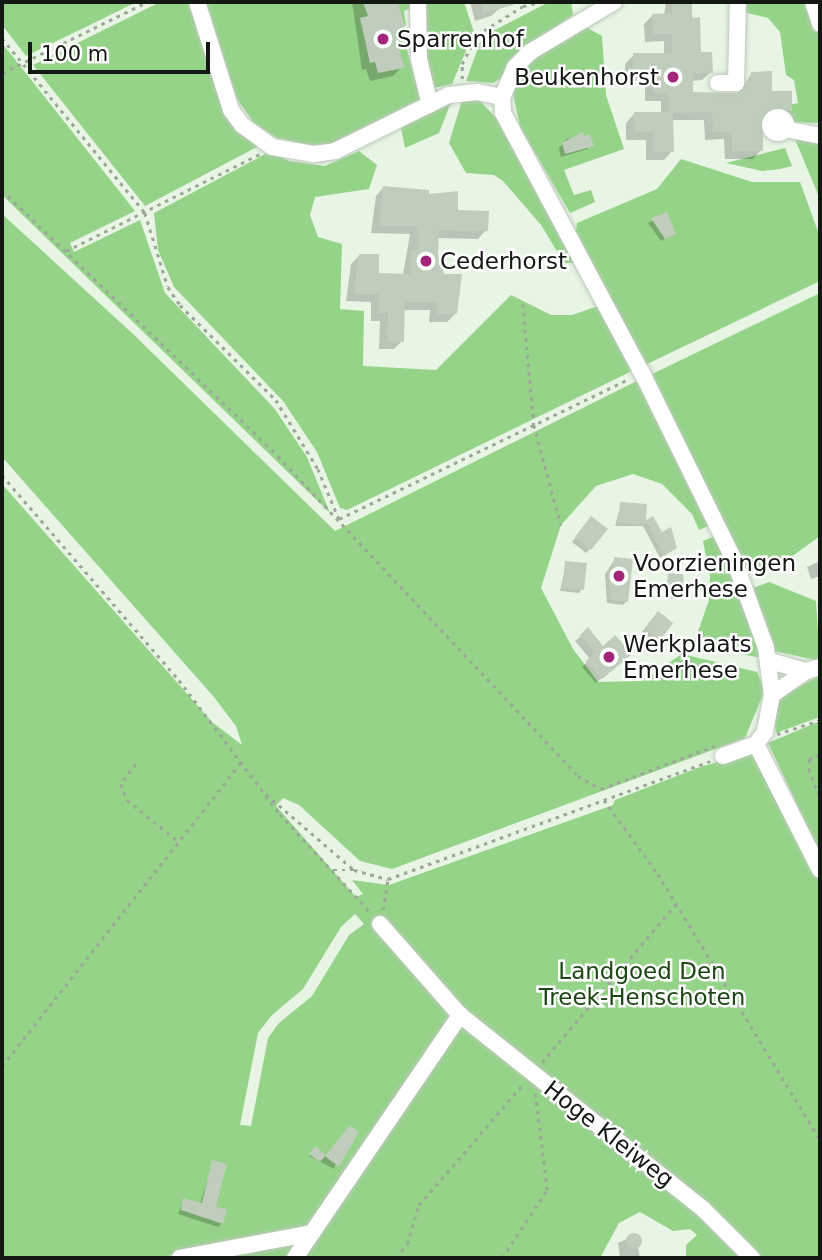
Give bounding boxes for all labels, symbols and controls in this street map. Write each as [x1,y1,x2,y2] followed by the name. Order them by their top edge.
[397,25,524,53] place label: Sparrenhof
[32,28,214,72] scale bar
[375,31,391,47] marker: Sparrenhof
[41,42,108,66] text: 100 m
[514,63,659,91] place label: Beukenhorst
[665,69,681,85] marker: Beukenhorst
[440,247,567,275] place label: Cederhorst
[418,253,434,269] marker: Cederhorst
[633,549,796,603] place label: Voorzieningen Emerhese
[611,568,627,584] marker: Voorzieningen Emerhese
[623,630,751,684] place label: Werkplaats Emerhese
[601,649,617,665] marker: Werkplaats Emerhese
[539,957,745,1011] park label: Landgoed Den Treek-Henschoten
[539,1075,679,1193] street label: Hoge Kleiweg

